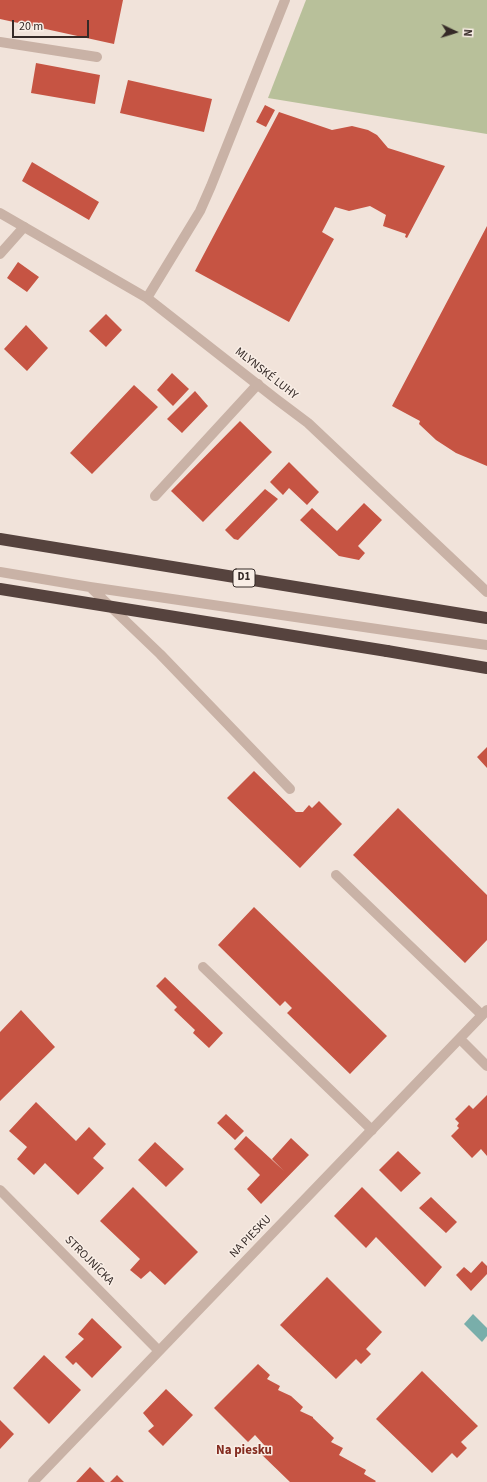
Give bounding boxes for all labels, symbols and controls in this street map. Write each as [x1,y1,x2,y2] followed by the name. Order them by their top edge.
[14,12,91,38] scale bar
[435,12,475,52] north arrow
[19,18,43,35] text: 20 m
[460,29,475,37] text: N
[232,345,300,403] street label: MLYNSKÉ LUHY
[233,569,255,587] road number: D1
[227,1213,275,1261] street label: NA PIESKU
[61,1233,117,1289] street label: STROJNÍCKA
[216,1443,272,1459] district label: Na piesku

